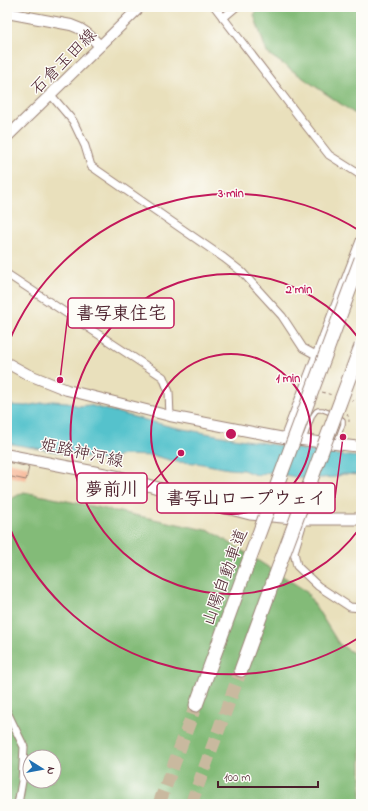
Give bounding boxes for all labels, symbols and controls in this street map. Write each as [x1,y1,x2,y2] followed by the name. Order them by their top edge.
[25,23,103,101] street label: 石倉玉田線
[217,185,244,203] text: 3 min
[285,281,312,299] text: 2 min
[68,298,174,328] callout: 書写東住宅
[76,302,166,328] text: 書写東住宅
[276,370,300,388] text: 1 min
[224,427,238,441] centre of rings
[38,432,126,475] street label: 姫路神河線
[77,473,147,503] callout: 夢前川
[85,478,139,504] text: 夢前川
[157,483,335,513] callout: 書写山ロープウェイ
[166,487,326,513] text: 書写山ロープウェイ
[196,525,255,630] street label: 山陽自動車道
[22,749,62,789] north arrow
[218,763,318,789] scale bar
[42,766,59,776] text: N
[224,769,251,787] text: 100 m

